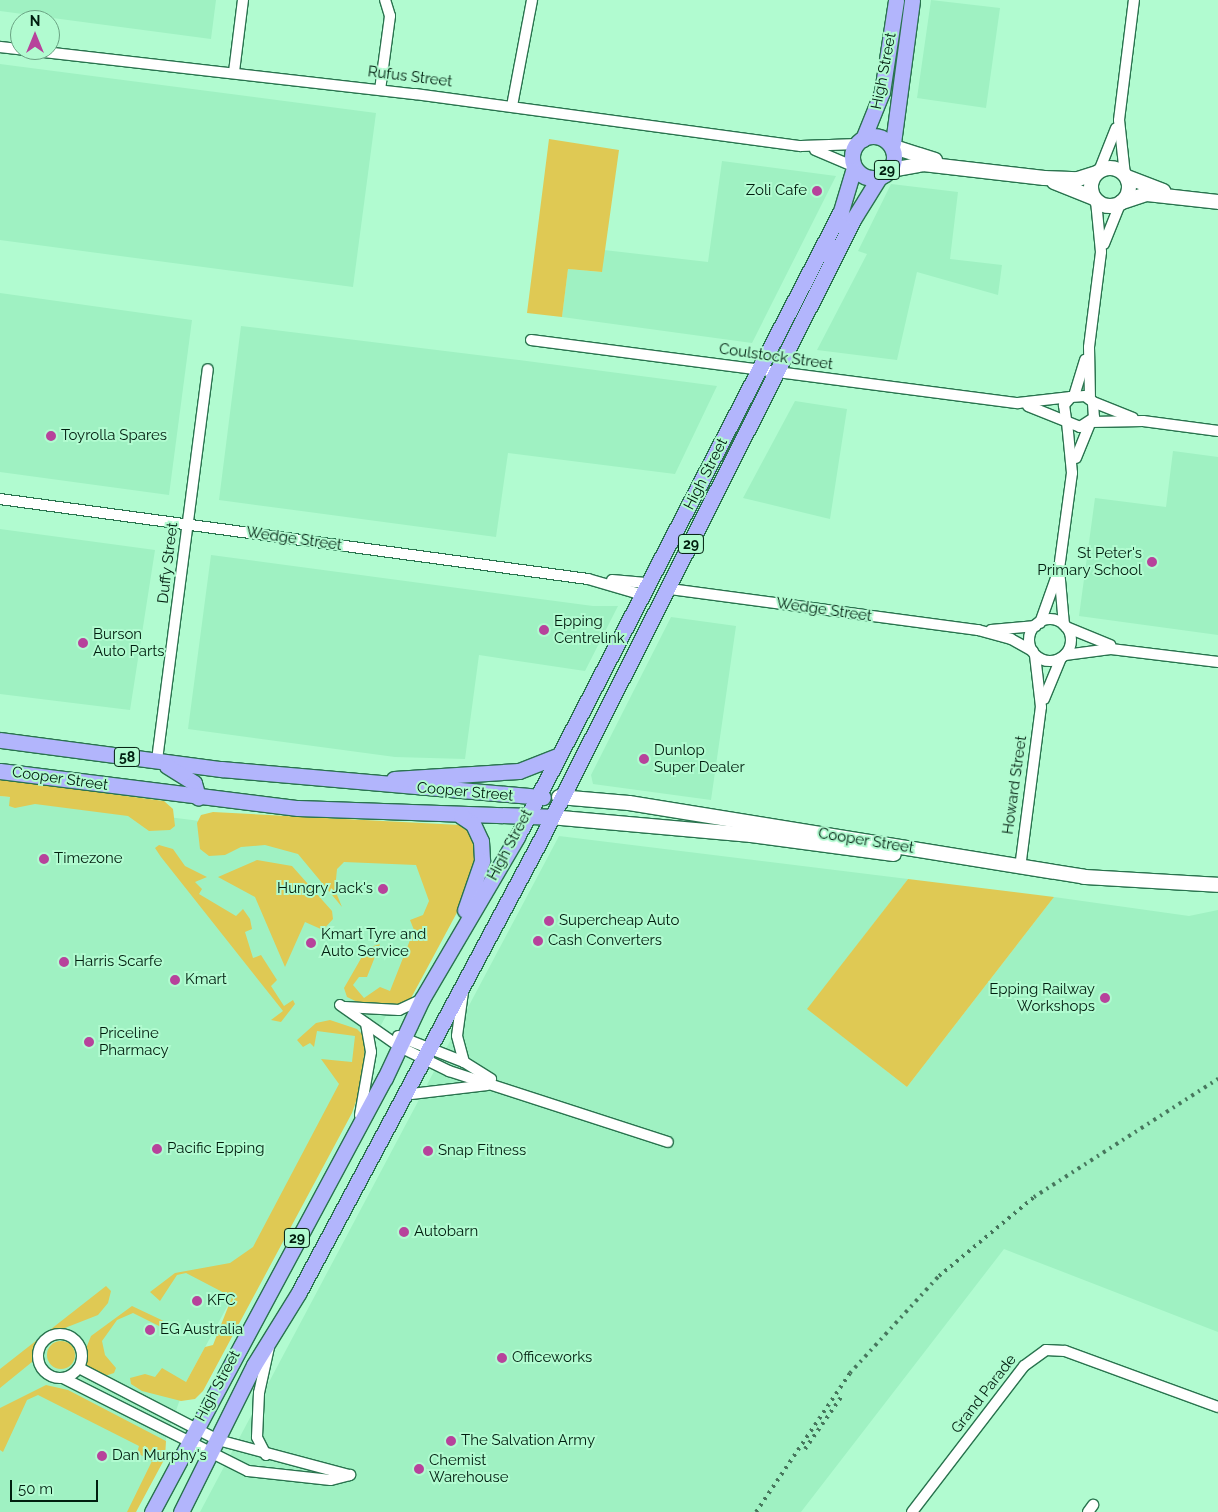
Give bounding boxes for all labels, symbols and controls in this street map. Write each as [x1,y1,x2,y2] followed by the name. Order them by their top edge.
[10,10,60,60] north arrow
[30,13,40,29] text: N
[868,31,900,111] street label: High Street
[367,63,453,91] street label: Rufus Street
[873,158,901,182] road number: 29
[746,182,807,200] place label: Zoli Cafe
[811,185,823,197] marker: Zoli Cafe
[718,340,834,374] street label: Coulstock Street
[61,427,167,445] place label: Toyrolla Spares
[45,430,57,442] marker: Toyrolla Spares
[680,435,732,513] street label: High Street
[154,521,182,605] street label: Duffy Street
[245,523,343,555] street label: Wedge Street
[677,532,705,556] road number: 29
[1037,544,1142,579] place label: St Peter's Primary School
[1146,556,1158,568] marker: St Peter's Primary School
[775,594,873,626] street label: Wedge Street
[554,612,625,647] place label: Epping Centrelink
[538,624,550,636] marker: Epping Centrelink
[93,625,164,660] place label: Burson Auto Parts
[77,637,89,649] marker: Burson Auto Parts
[999,734,1031,836] street label: Howard Street
[654,741,745,776] place label: Dunlop Super Dealer
[113,746,141,769] road number: 58
[638,753,650,765] marker: Dunlop Super Dealer
[11,763,109,795] street label: Cooper Street
[416,779,514,805] street label: Cooper Street
[484,806,536,884] street label: High Street
[817,825,915,857] street label: Cooper Street
[54,850,123,868] place label: Timezone
[38,853,50,865] marker: Timezone
[276,880,373,898] place label: Hungry Jack's
[377,883,389,895] marker: Hungry Jack's
[559,912,680,930] place label: Supercheap Auto
[543,915,555,927] marker: Supercheap Auto
[321,925,427,960] place label: Kmart Tyre and Auto Service
[548,932,662,950] place label: Cash Converters
[532,935,544,947] marker: Cash Converters
[305,937,317,949] marker: Kmart Tyre and Auto Service
[74,953,162,971] place label: Harris Scarfe
[58,956,70,968] marker: Harris Scarfe
[185,971,227,989] place label: Kmart
[169,974,181,986] marker: Kmart
[989,980,1095,1015] place label: Epping Railway Workshops
[1099,992,1111,1004] marker: Epping Railway Workshops
[99,1024,169,1059] place label: Priceline Pharmacy
[83,1036,95,1048] marker: Priceline Pharmacy
[167,1140,264,1158] place label: Pacific Epping
[438,1142,526,1160] place label: Snap Fitness
[151,1143,163,1155] marker: Pacific Epping
[422,1145,434,1157] marker: Snap Fitness
[414,1223,478,1241] place label: Autobarn
[283,1226,311,1250] road number: 29
[398,1226,410,1238] marker: Autobarn
[207,1292,236,1310] place label: KFC
[191,1295,203,1307] marker: KFC
[160,1321,244,1339] place label: EG Australia
[144,1324,156,1336] marker: EG Australia
[192,1347,244,1425] street label: High Street
[512,1349,592,1367] place label: Officeworks
[948,1351,1020,1437] street label: Grand Parade
[496,1352,508,1364] marker: Officeworks
[461,1432,595,1450] place label: The Salvation Army
[445,1435,457,1447] marker: The Salvation Army
[112,1447,207,1465] place label: Dan Murphy's
[96,1450,108,1462] marker: Dan Murphy's
[429,1451,509,1486] place label: Chemist Warehouse
[413,1463,425,1475] marker: Chemist Warehouse
[12,1470,100,1502] scale bar
[18,1480,53,1498] text: 50 m

